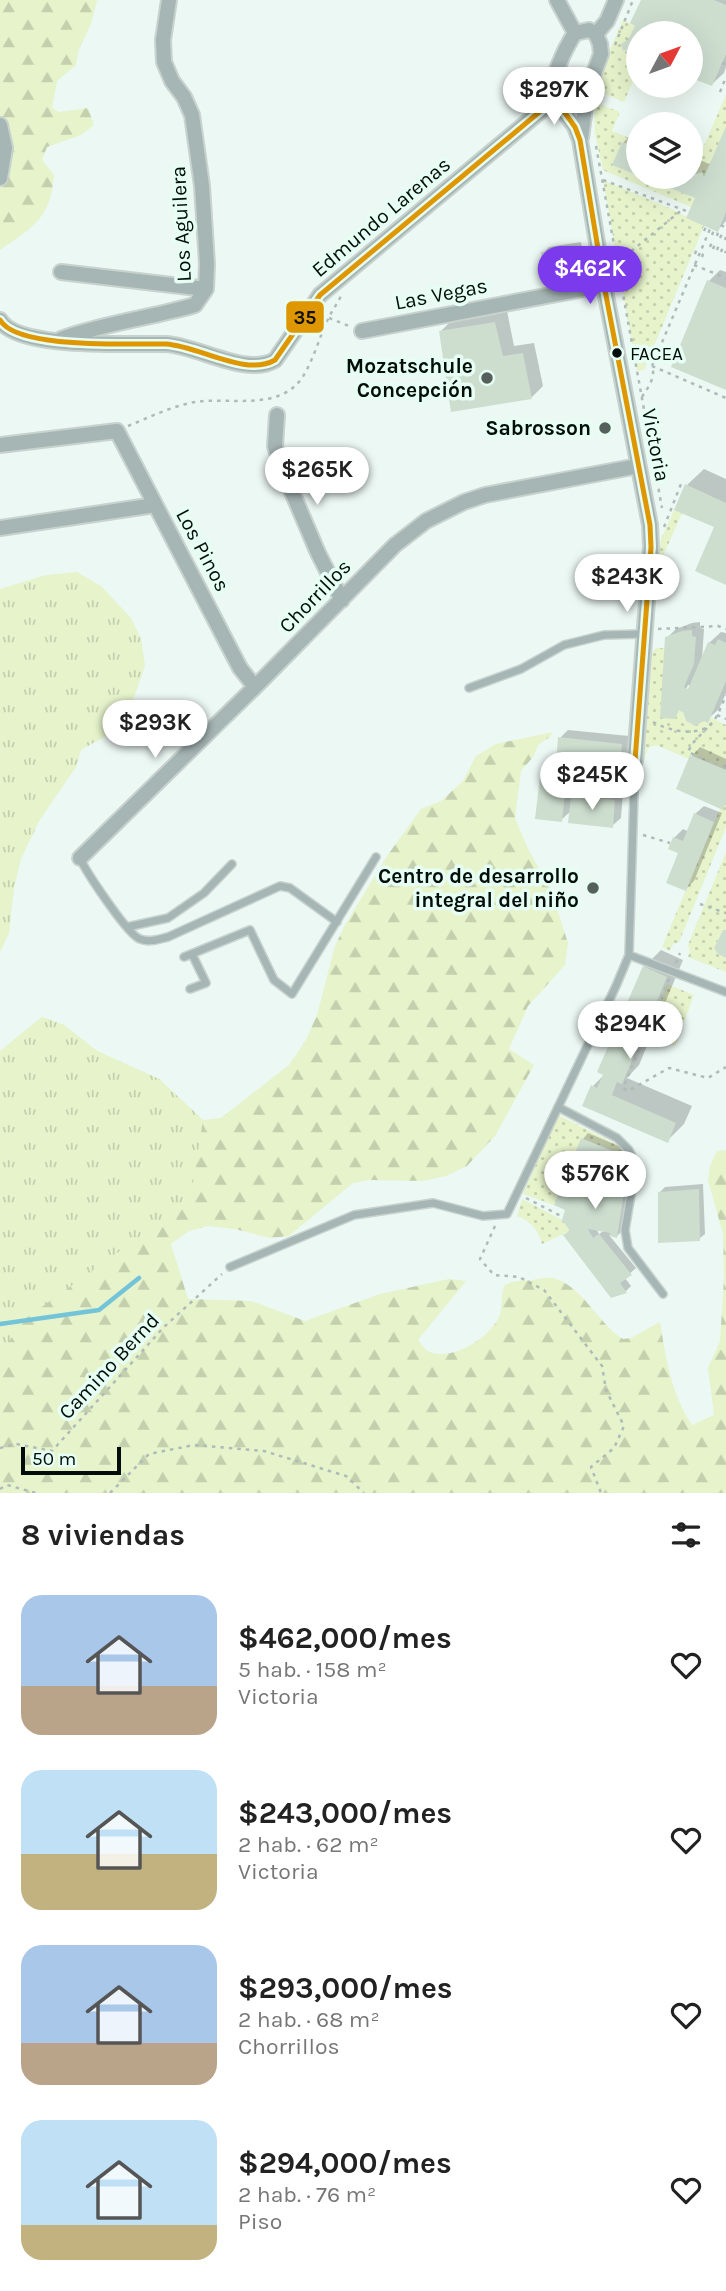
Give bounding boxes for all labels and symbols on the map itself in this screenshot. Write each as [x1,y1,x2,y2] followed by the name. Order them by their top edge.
[626,21,704,98] north arrow
[505,68,603,127] pin: $297K
[307,152,455,282] street label: Edmundo Larenas
[166,165,196,283] street label: Los Aguilera
[541,246,639,306] pin: $462K
[393,273,489,315] street label: Las Vegas
[285,300,325,334] line badge: 35
[294,307,316,329] text: 35
[630,343,683,365] place label: FACEA
[610,346,624,360] marker: FACEA
[346,354,473,402] place label: Mozatschule Concepción
[479,370,495,386] marker: Mozatschule Concepción
[637,407,675,483] street label: Victoria
[485,416,591,440] place label: Sabrosson
[597,420,613,436] marker: Sabrosson
[268,448,366,507] pin: $265K
[171,504,235,596] street label: Los Pinos
[274,554,356,638] street label: Chorrillos
[578,554,676,614] pin: $243K
[106,700,204,760] pin: $293K
[543,752,641,812] pin: $245K
[378,864,579,912] place label: Centro de desarrollo integral del niño
[585,880,601,896] marker: Centro de desarrollo integral del niño
[581,1002,679,1061] pin: $294K
[546,1152,644,1211] pin: $576K
[54,1308,164,1424] street label: Camino Bernd
[21,1444,121,1476] scale bar

